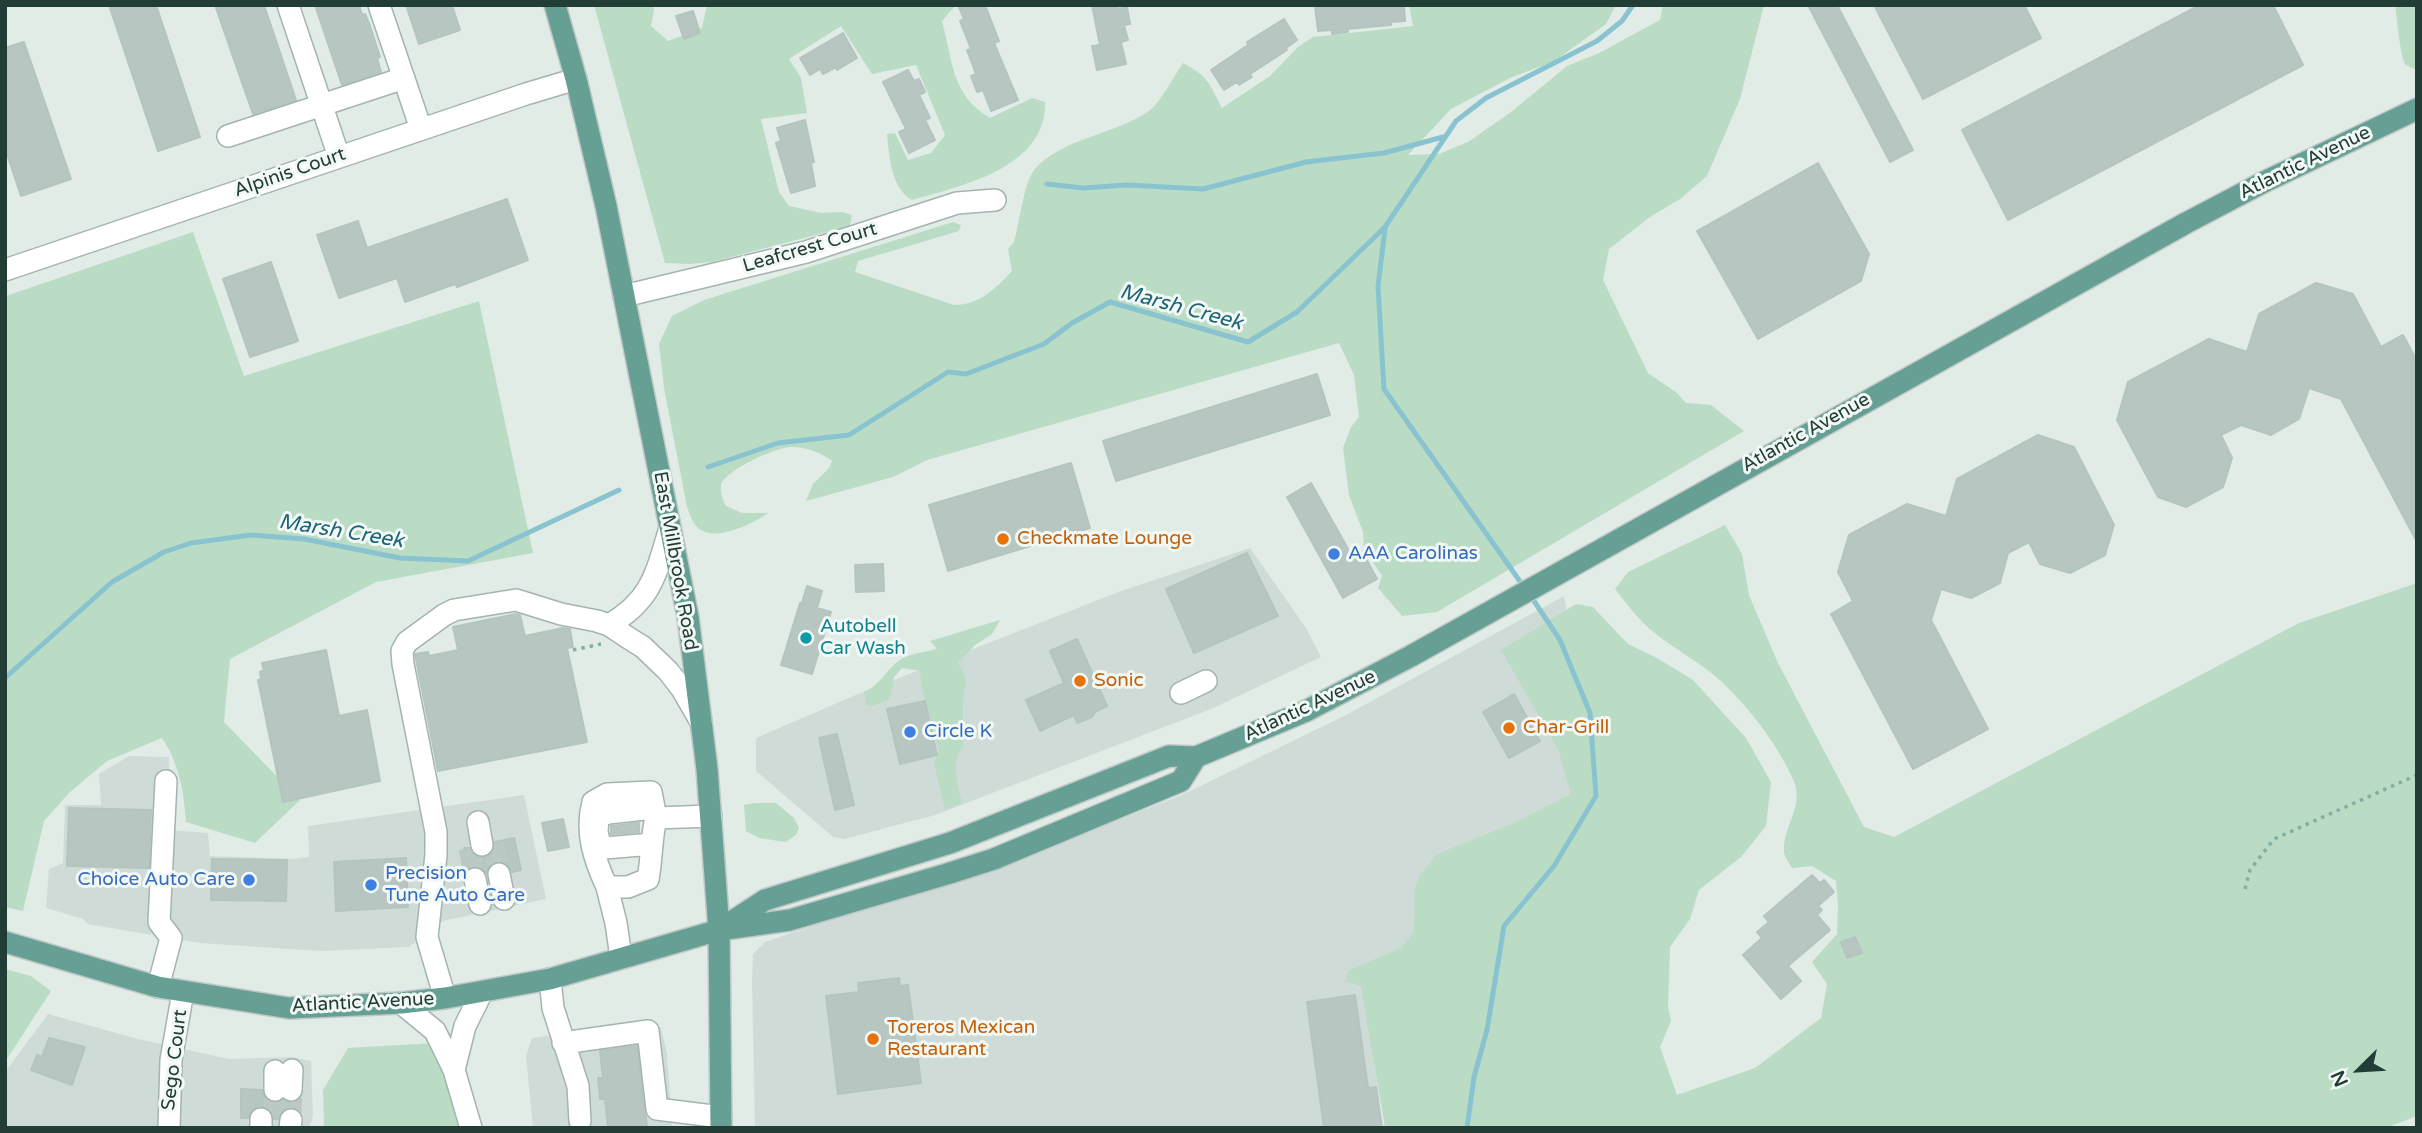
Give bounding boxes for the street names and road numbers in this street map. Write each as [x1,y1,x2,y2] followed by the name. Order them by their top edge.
[2236,121,2374,205] street label: Atlantic Avenue
[231,143,349,203] street label: Alpinis Court
[740,218,880,278] street label: Leafcrest Court
[1738,388,1874,478] street label: Atlantic Avenue
[648,470,702,652] street label: East Millbrook Road
[1240,665,1380,747] street label: Atlantic Avenue
[291,988,435,1018] street label: Atlantic Avenue
[158,1008,192,1112] street label: Sego Court

